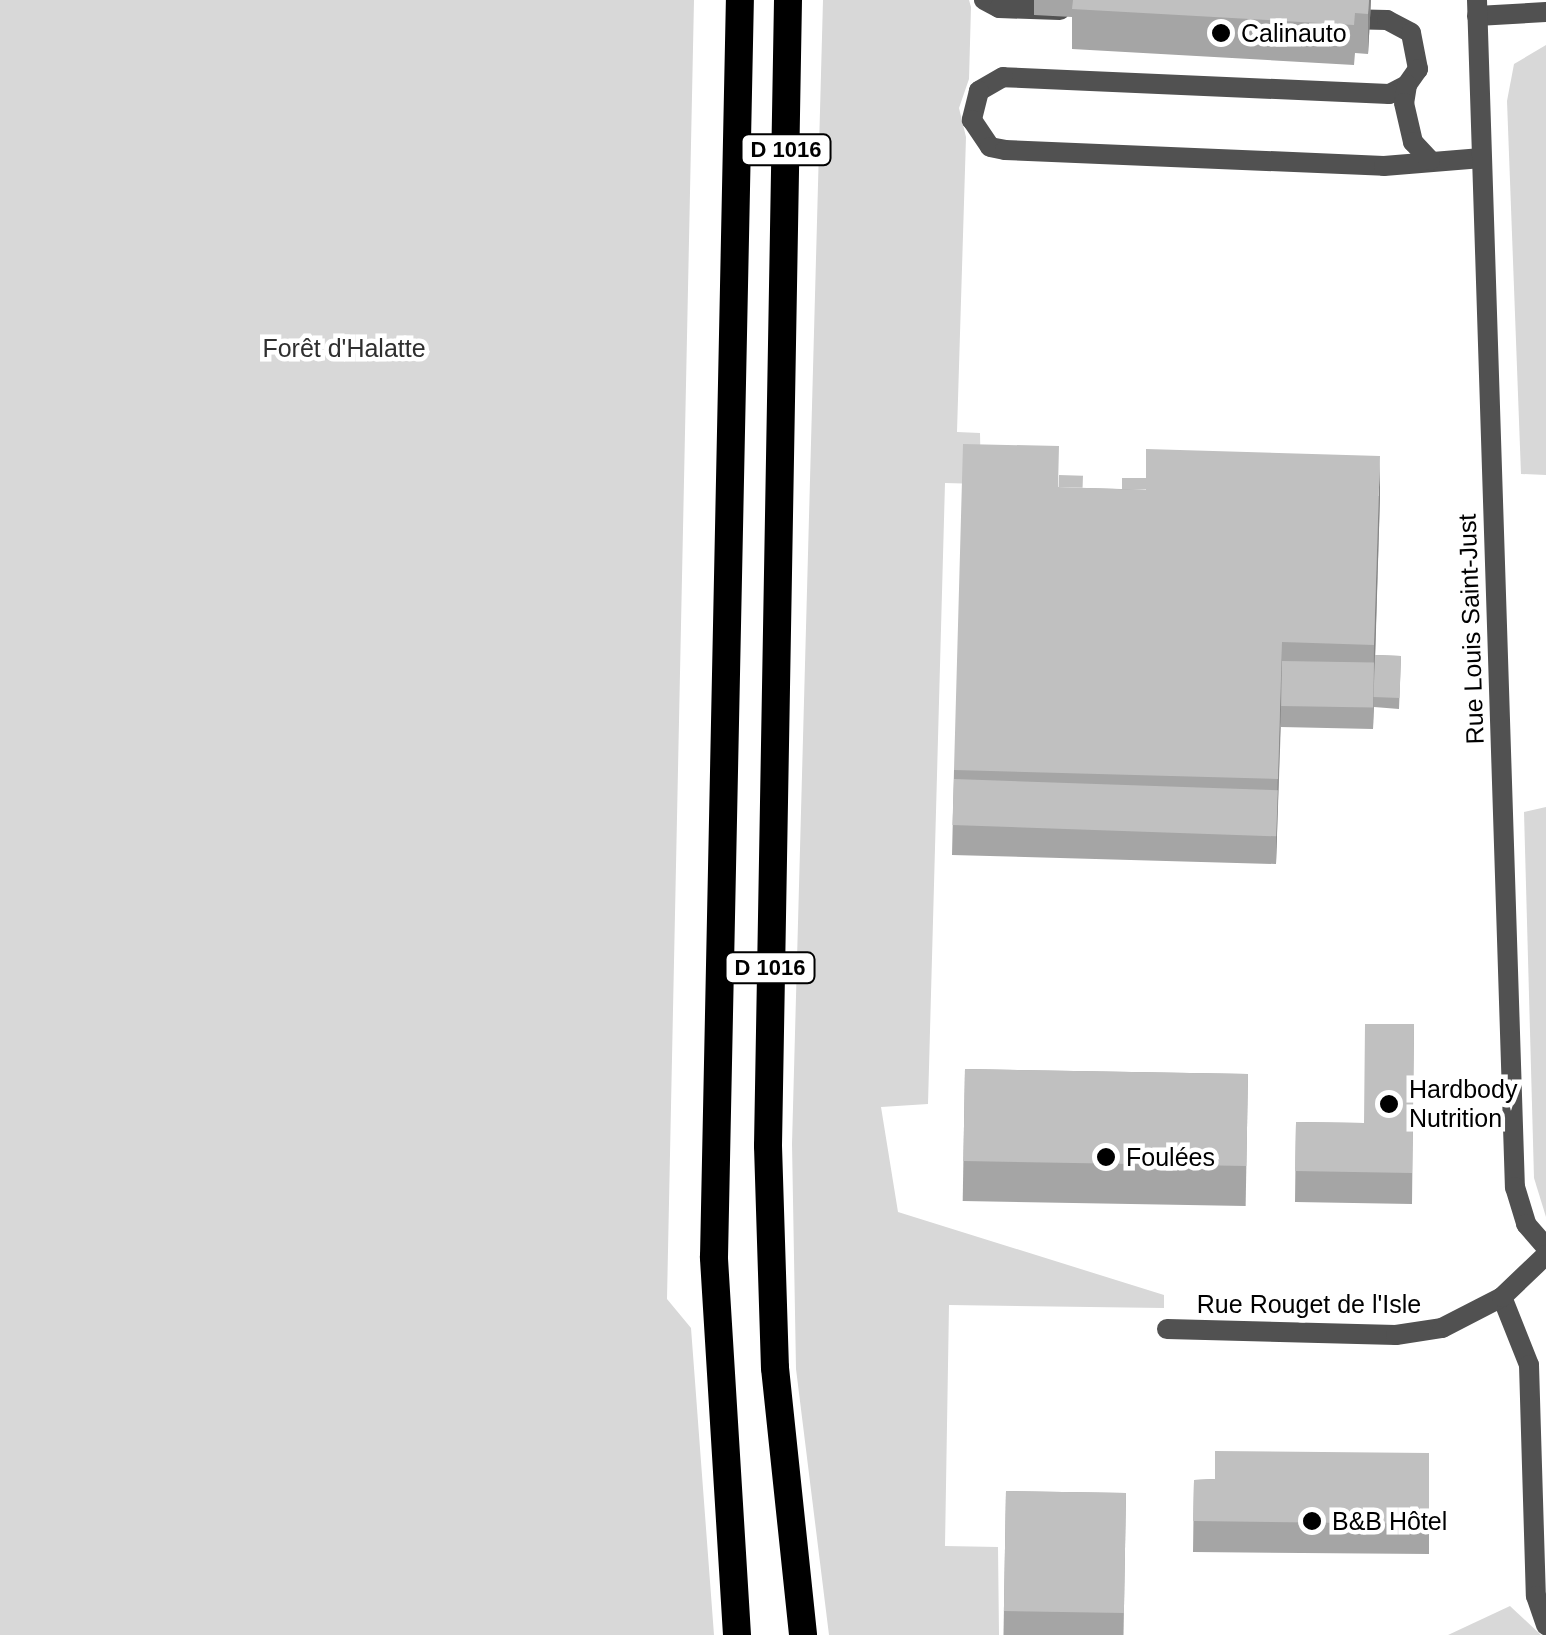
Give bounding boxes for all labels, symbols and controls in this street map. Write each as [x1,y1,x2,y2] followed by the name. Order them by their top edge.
[1241,18,1347,48] place label: Calinauto
[1210,22,1232,44] marker: Calinauto
[738,133,834,167] road number: D 1016
[262,333,426,363] park label: Forêt d'Halatte
[1452,513,1490,745] street label: Rue Louis Saint-Just
[722,951,818,985] road number: D 1016
[1409,1075,1517,1134] place label: Hardbody Nutrition
[1378,1093,1400,1115] marker: Hardbody Nutrition
[1126,1142,1215,1172] place label: Foulées
[1095,1146,1117,1168] marker: Foulées
[1197,1289,1421,1319] street label: Rue Rouget de l'Isle
[1332,1506,1447,1536] place label: B&B Hôtel
[1301,1510,1323,1532] marker: B&B Hôtel

